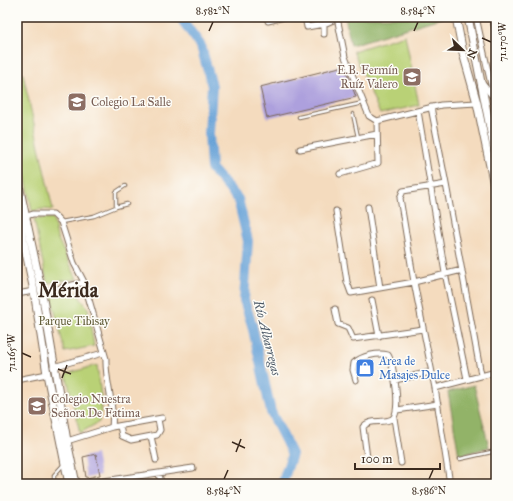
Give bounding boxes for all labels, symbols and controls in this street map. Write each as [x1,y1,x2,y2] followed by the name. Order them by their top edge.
[196,5,231,17] text: 8.582°N
[401,5,436,17] text: 8.584°N
[497,22,509,62] text: 71.170°W
[443,30,483,70] north arrow
[464,47,480,61] text: N
[337,63,399,91] place label: E.B. Fermín Ruíz Valero
[401,66,423,88] school or university icon: E.B. Fermín Ruíz Valero
[66,91,88,113] school or university icon: Colegio La Salle
[91,95,171,110] place label: Colegio La Salle
[38,278,99,302] district label: Mérida
[250,298,284,378] water label: Río Albarregas
[38,314,110,329] park label: Parque Tibisay
[6,333,18,372] text: 71.165°W
[378,354,450,382] place label: Area de Masajes Dulce
[354,357,376,379] shop icon: Area de Masajes Dulce
[51,392,141,420] place label: Colegio Nuestra Señora De Fatima
[26,395,48,417] school or university icon: Colegio Nuestra Señora De Fatima
[355,445,440,471] scale bar
[361,452,392,466] text: 100 m
[207,485,242,497] text: 8.584°N
[412,485,447,497] text: 8.586°N

